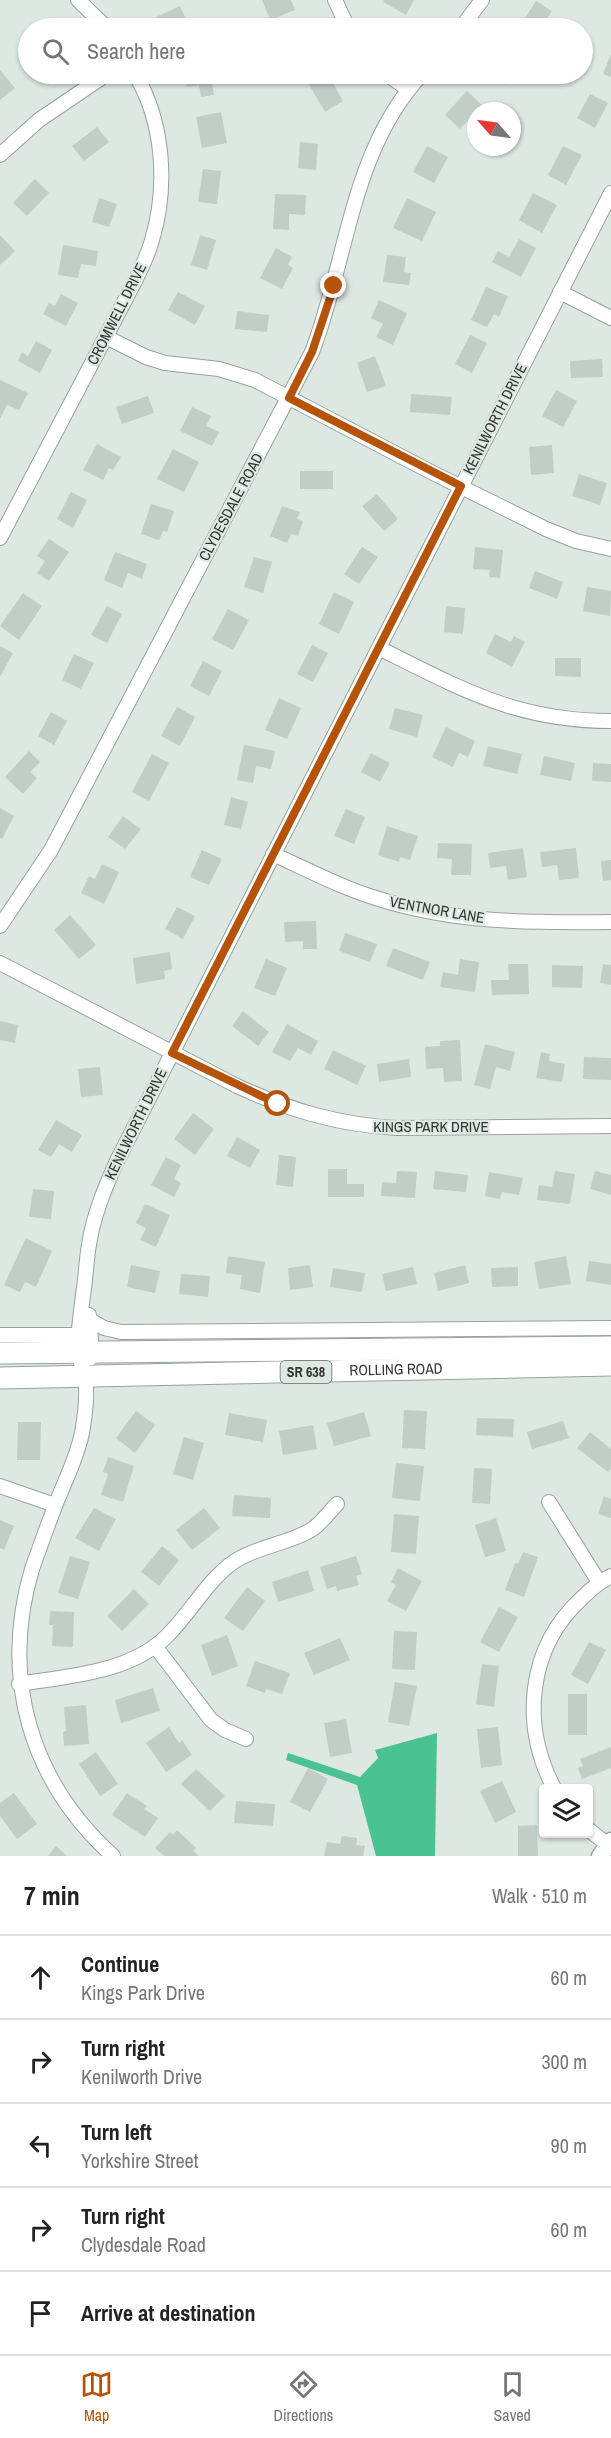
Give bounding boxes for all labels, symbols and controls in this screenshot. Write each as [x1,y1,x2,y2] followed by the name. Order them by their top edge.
[18,18,593,84] search box
[39,35,72,68] icon: search
[87,36,185,66] text: Search here
[467,102,521,156] north arrow
[82,259,151,368] street label: CROMWELL DRIVE
[320,272,346,298] route end
[458,360,532,478] street label: KENILWORTH DRIVE
[193,449,268,564] street label: CLYDESDALE ROAD
[388,891,486,928] street label: VENTNOR LANE
[99,1064,172,1183] street label: KENILWORTH DRIVE
[264,1090,290,1116] route start
[373,1116,489,1137] street label: KINGS PARK DRIVE
[349,1358,443,1381] street label: ROLLING ROAD
[280,1361,332,1383] road number: SR 638
[539,1784,593,1838] map controls
[539,1784,593,1838] button: layers
[24,1878,80,1913] text: 7 min
[492,1882,587,1909] text: Walk · 510 m
[81,1949,159,1979] text: Continue
[24,1961,57,1994] icon: ahead
[551,1964,587,1991] text: 60 m
[81,1979,205,2006] text: Kings Park Drive
[81,2033,165,2063] text: Turn right
[24,2045,57,2078] icon: right
[541,2048,587,2075] text: 300 m
[81,2063,202,2090] text: Kenilworth Drive
[81,2117,152,2147] text: Turn left
[24,2129,57,2162] icon: left
[551,2132,587,2159] text: 90 m
[81,2147,198,2174] text: Yorkshire Street
[81,2201,165,2231] text: Turn right
[24,2213,57,2246] icon: right
[551,2216,587,2243] text: 60 m
[81,2231,206,2258] text: Clydesdale Road
[24,2297,57,2330] icon: arrive
[81,2298,255,2328] text: Arrive at destination
[80,2368,113,2426] tab: Map
[273,2368,333,2426] tab: Directions
[494,2368,531,2426] tab: Saved

